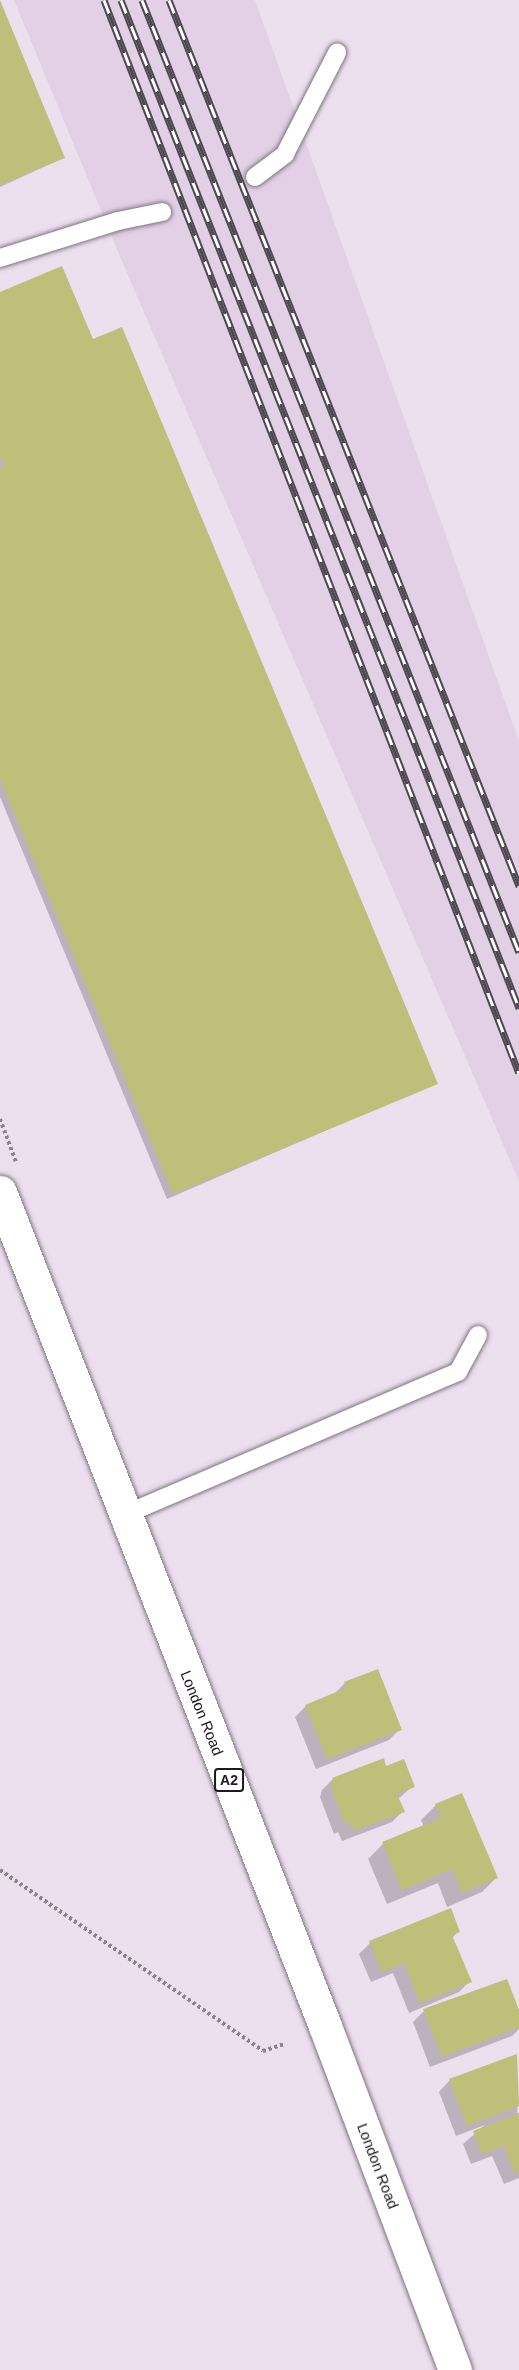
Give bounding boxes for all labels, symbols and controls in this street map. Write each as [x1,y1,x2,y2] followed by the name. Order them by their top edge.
[177,1668,227,1758] street label: London Road
[214,1769,244,1791] road number: A2
[353,2121,403,2211] street label: London Road

